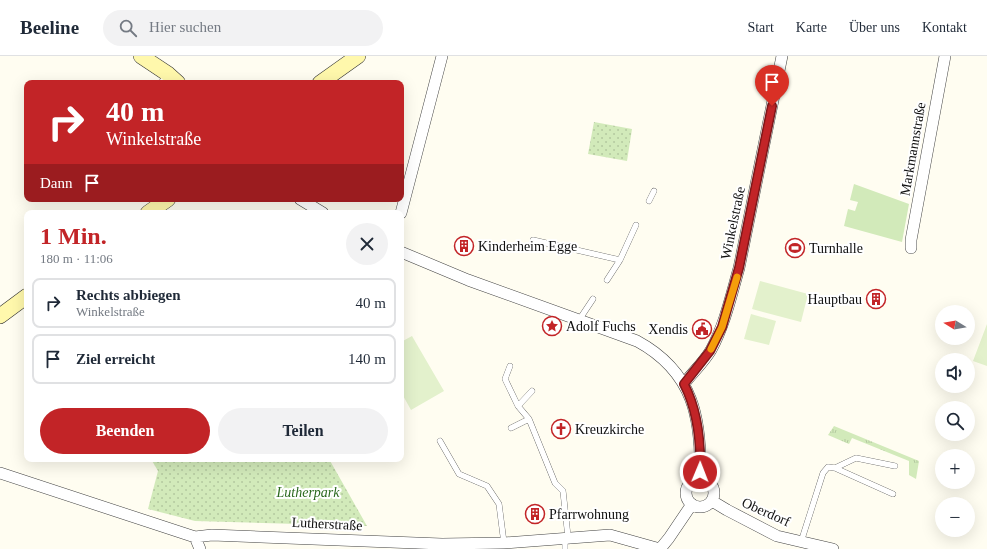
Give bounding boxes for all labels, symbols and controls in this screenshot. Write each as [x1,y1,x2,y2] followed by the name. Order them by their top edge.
[103,10,383,46] search box
[20,17,79,38] text: Beeline
[117,17,139,39] icon: search
[149,19,221,35] text: Hier suchen
[747,20,774,35] text: Start
[796,20,827,35] text: Karte
[849,20,900,35] text: Über uns
[922,20,967,35] text: Kontakt
[755,65,789,106] pin
[761,71,783,93] icon: arrive
[40,96,92,148] icon: right
[106,96,164,127] text: 40 m
[897,101,929,197] street label: Markmannstraße
[106,129,201,149] text: Winkelstraße
[81,172,103,194] icon: arrive
[40,175,73,191] text: Dann
[718,185,748,261] street label: Winkelstraße
[40,223,107,249] text: 1 Min.
[346,223,388,265] button: close
[453,235,475,257] building icon: Kinderheim Egge
[784,237,806,259] sports icon: Turnhalle
[478,239,577,254] place label: Kinderheim Egge
[809,241,863,256] place label: Turnhalle
[40,251,113,266] text: 180 m · 11:06
[76,287,181,303] text: Rechts abbiegen
[865,288,887,310] building icon: Hauptbau
[42,292,64,314] icon: right
[808,292,862,307] place label: Hauptbau
[356,295,386,311] text: 40 m
[76,304,145,319] text: Winkelstraße
[935,305,975,345] north arrow
[935,305,975,537] map controls
[541,315,563,337] place icon: Adolf Fuchs
[691,318,713,340] public building icon: Xendis
[566,319,636,334] place label: Adolf Fuchs
[648,322,688,337] place label: Xendis
[42,348,64,370] icon: arrive
[76,351,155,367] text: Ziel erreicht
[348,351,386,367] text: 140 m
[935,353,975,393] button: sound
[935,401,975,441] button: search
[40,408,210,454] button: Beenden
[218,408,388,454] button: Teilen
[550,418,572,440] church icon: Kreuzkirche
[575,422,644,437] place label: Kreuzkirche
[935,449,975,489] button: +
[679,451,721,493] position arrow
[276,485,340,500] park label: Lutherpark
[740,495,793,529] street label: Oberdorf
[935,497,975,537] button: −
[524,503,546,525] building icon: Pfarrwohnung
[549,507,629,522] place label: Pfarrwohnung
[291,515,363,533] street label: Lutherstraße

